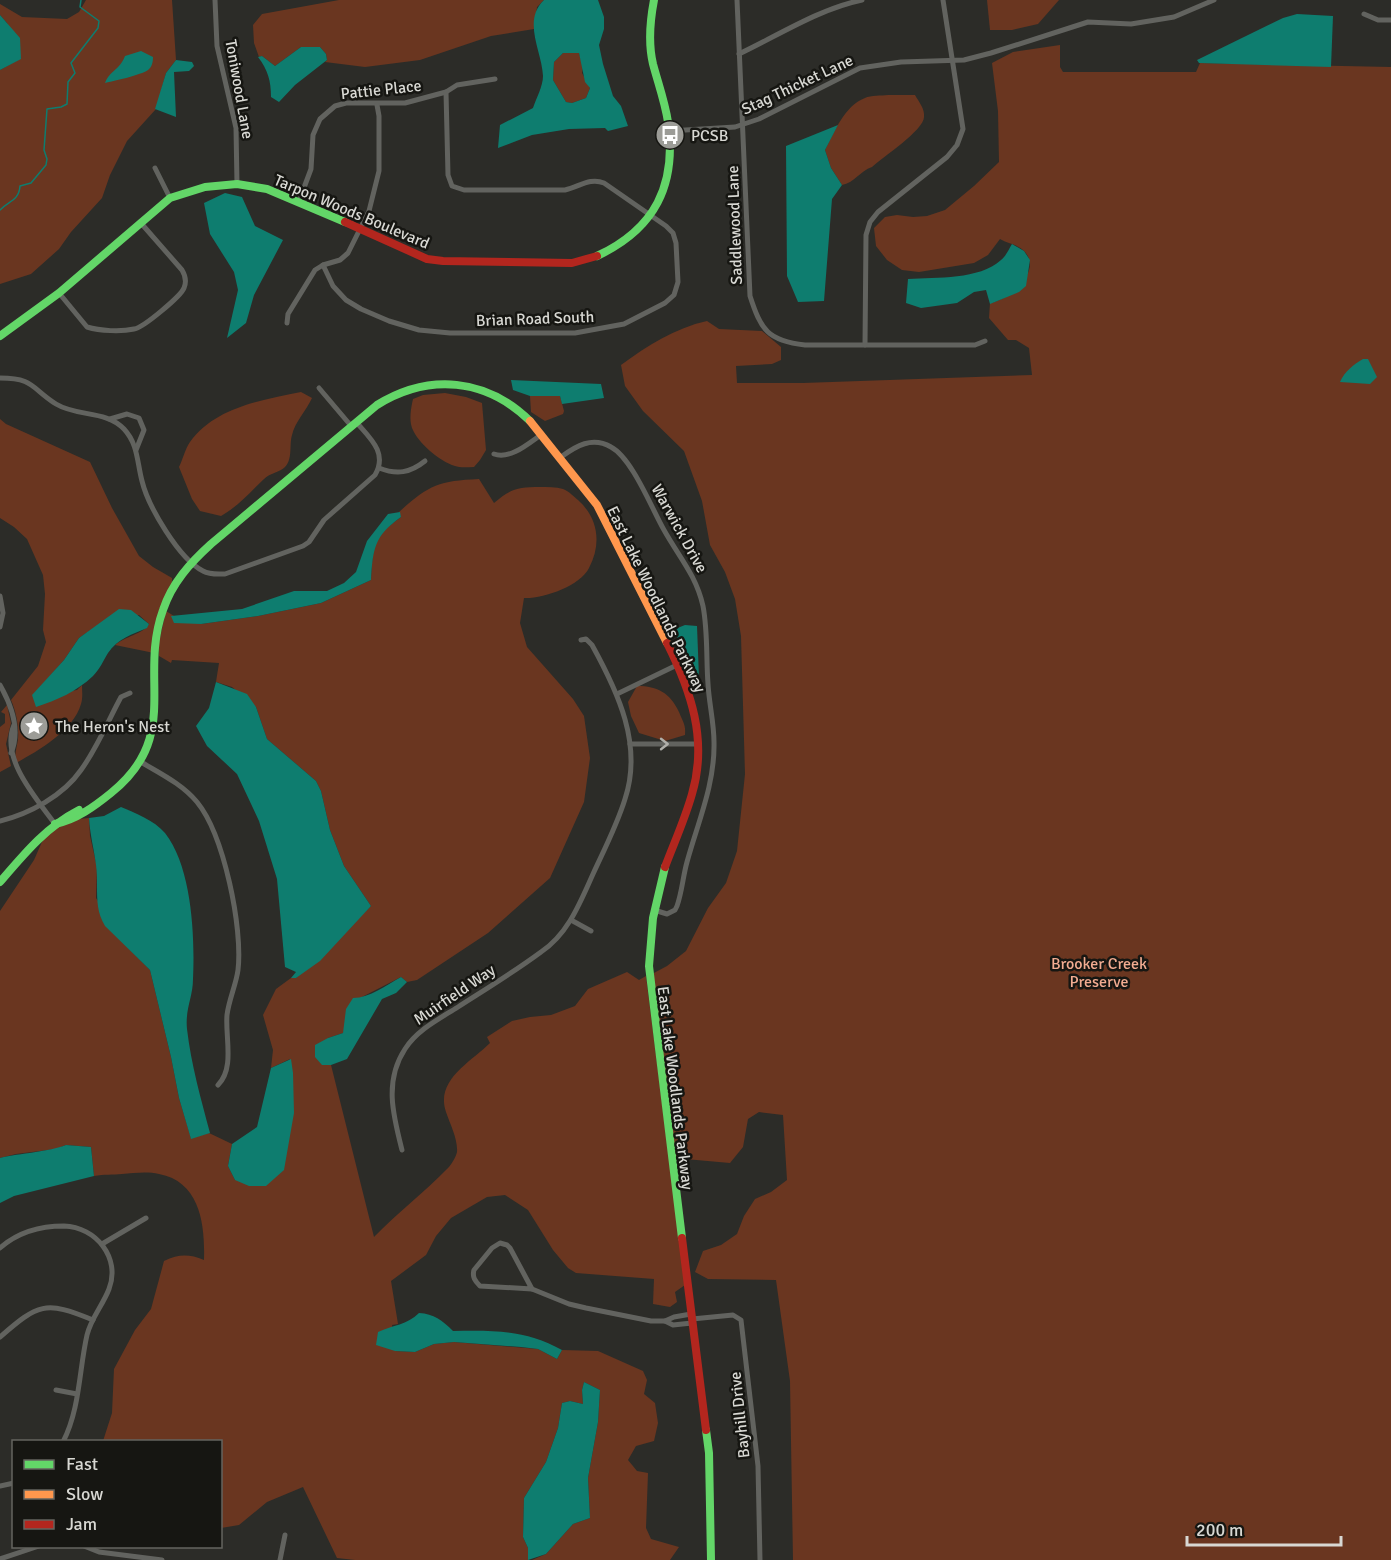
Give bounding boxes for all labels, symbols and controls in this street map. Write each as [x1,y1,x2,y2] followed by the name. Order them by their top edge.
[220,38,258,141] street label: Toniwood Lane
[738,50,856,120] street label: Stag Thicket Lane
[340,76,423,104] street label: Pattie Place
[654,119,686,151] bus stop icon: PCSB
[691,126,728,146] place label: PCSB
[723,165,747,285] street label: Saddlewood Lane
[271,170,432,254] street label: Tarpon Woods Boulevard
[476,307,595,331] street label: Brian Road South
[647,481,712,576] street label: Warwick Drive
[602,503,710,696] street label: East Lake Woodlands Parkway
[18,710,50,742] place icon: The Heron's Nest
[55,717,170,737] place label: The Heron's Nest
[660,738,669,750] one-way arrow
[1051,954,1147,992] park label: Brooker Creek Preserve
[410,960,500,1030] street label: Muirfield Way
[653,985,697,1192] street label: East Lake Woodlands Parkway
[726,1371,754,1459] street label: Bayhill Drive
[12,1440,222,1548] legend
[66,1453,98,1475] text: Fast
[66,1483,103,1505] text: Slow
[1187,1509,1342,1547] scale bar
[66,1513,97,1535] text: Jam
[1196,1519,1243,1541] text: 200 m

